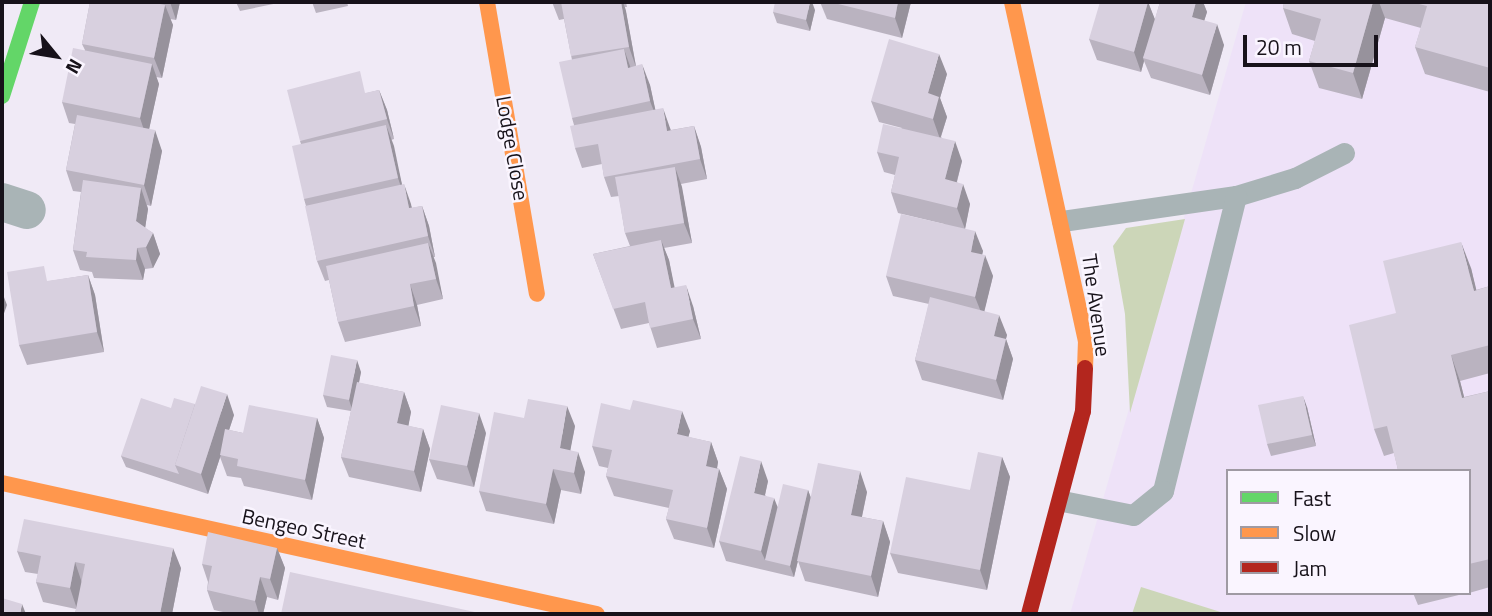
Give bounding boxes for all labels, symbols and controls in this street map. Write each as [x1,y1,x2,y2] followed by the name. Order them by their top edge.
[21,21,91,91] north arrow
[1247,21,1382,65] scale bar
[1256,31,1302,63] text: 20 m
[59,54,90,80] text: N
[491,94,535,202] street label: Lodge Close
[1077,252,1117,358] street label: The Avenue
[1226,469,1471,595] legend
[1293,482,1331,514] text: Fast
[240,503,368,553] street label: Bengeo Street
[1293,517,1336,549] text: Slow
[1293,552,1327,584] text: Jam

